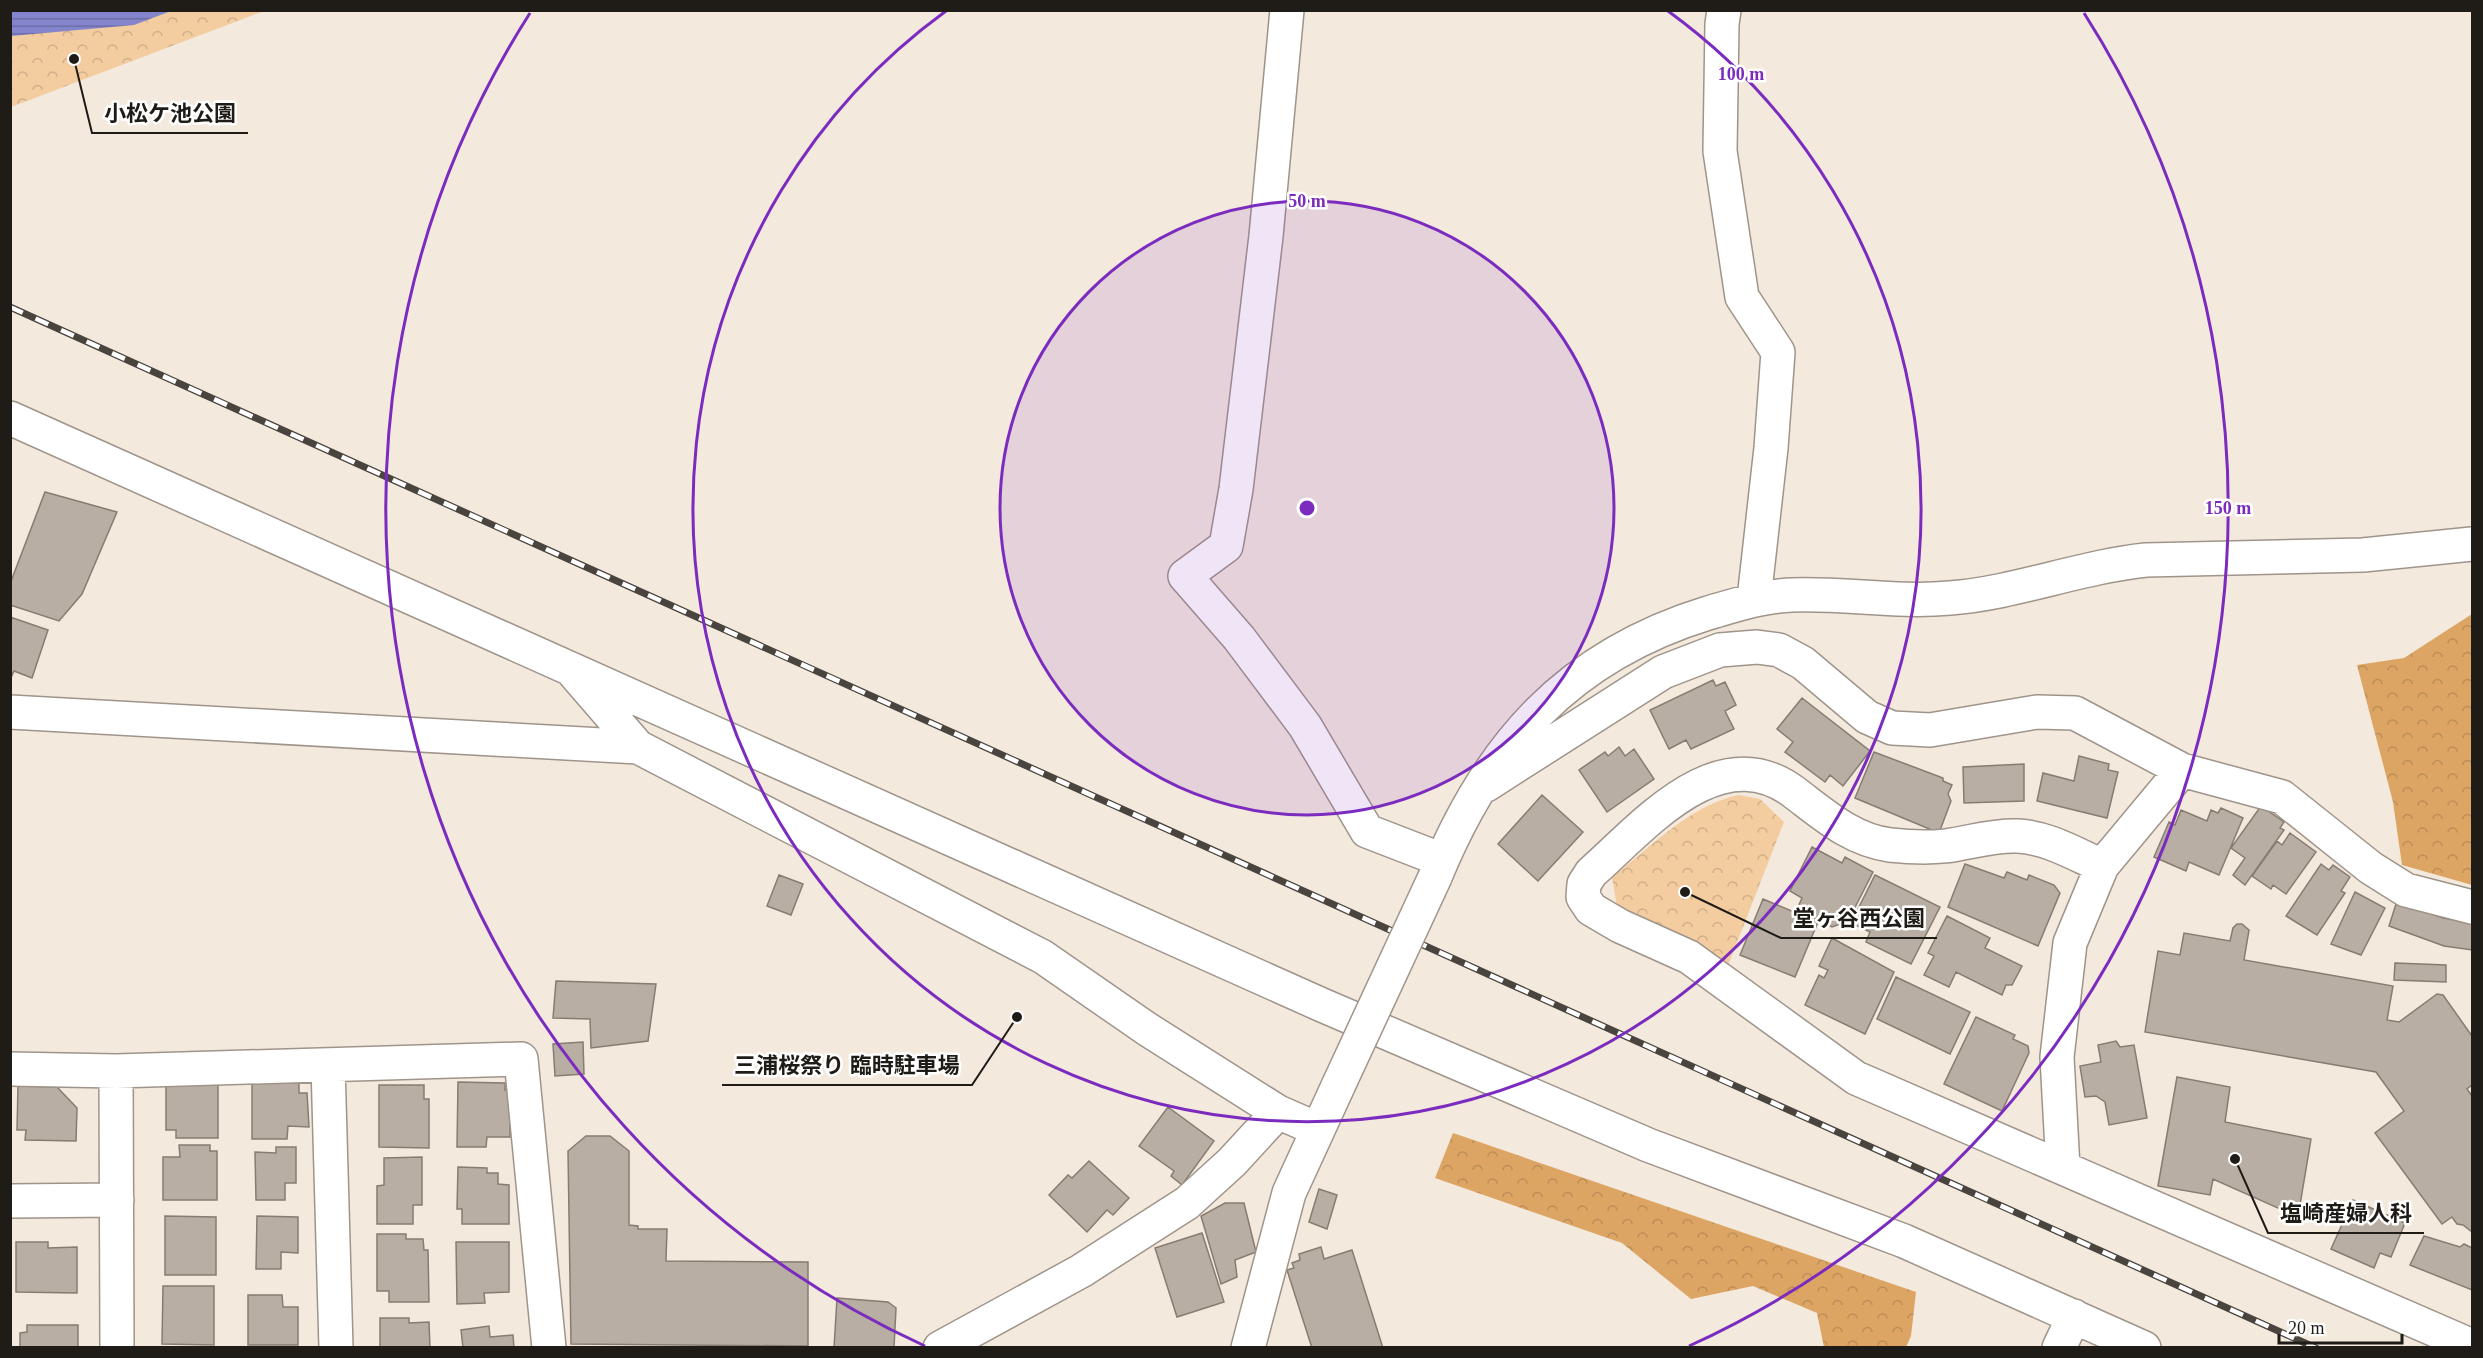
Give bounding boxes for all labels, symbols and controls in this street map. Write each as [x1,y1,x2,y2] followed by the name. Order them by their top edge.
[1718,64,1764,84] text: 100 m
[92,93,248,133] callout: 小松ケ池公園
[104,101,236,126] text: 小松ケ池公園
[1288,191,1326,211] text: 50 m
[1297,498,1317,518] centre of rings
[2205,498,2251,518] text: 150 m
[1781,898,1937,938] callout: 堂ヶ谷西公園
[1793,906,1925,931] text: 堂ヶ谷西公園
[722,1045,972,1085] callout: 三浦桜祭り 臨時駐車場
[734,1053,960,1078] text: 三浦桜祭り 臨時駐車場
[2268,1193,2424,1233] callout: 塩崎産婦人科
[2280,1201,2412,1226] text: 塩崎産婦人科
[2279,1307,2402,1345] scale bar
[2288,1318,2325,1338] text: 20 m

